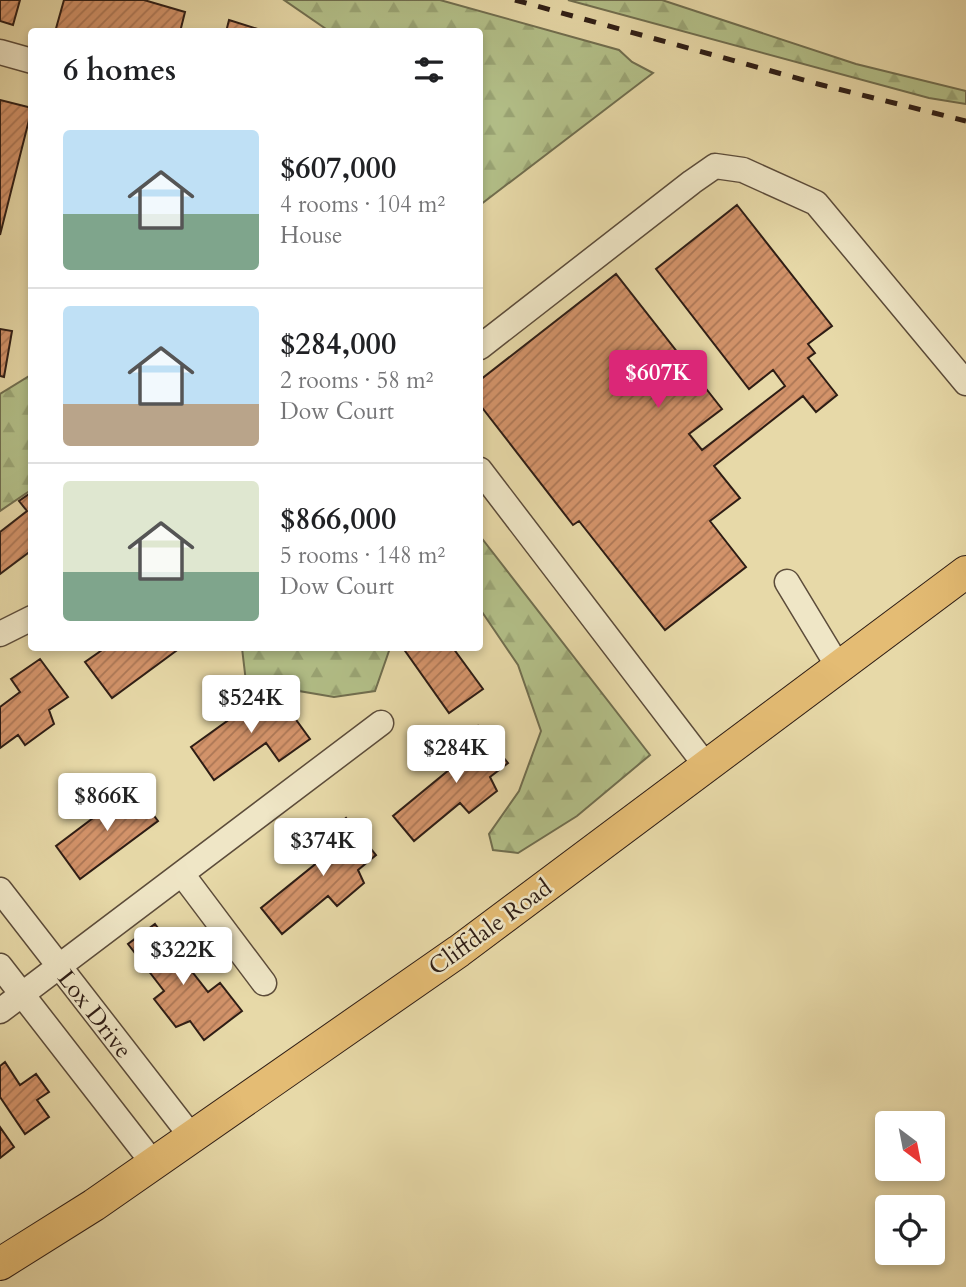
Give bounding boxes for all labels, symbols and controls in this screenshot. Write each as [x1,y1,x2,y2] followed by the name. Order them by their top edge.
[63,50,176,91] text: 6 homes
[410,51,448,89] icon: filters
[280,148,396,189] text: $607,000
[119,158,203,242] icon: home
[280,189,445,220] text: 4 rooms · 104 m²
[280,220,342,251] text: House
[280,324,396,365] text: $284,000
[119,334,203,418] icon: home
[609,350,707,410] pin: $607K
[625,357,691,388] text: $607K
[280,365,433,396] text: 2 rooms · 58 m²
[280,396,394,427] text: Dow Court
[280,499,396,540] text: $866,000
[119,509,203,593] icon: home
[280,540,445,571] text: 5 rooms · 148 m²
[280,571,394,602] text: Dow Court
[202,676,300,735] pin: $524K
[218,682,284,713] text: $524K
[407,726,505,785] pin: $284K
[423,732,489,763] text: $284K
[58,774,156,833] pin: $866K
[74,780,140,811] text: $866K
[274,818,372,878] pin: $374K
[290,825,356,856] text: $374K
[422,871,559,983] street label: Cliffdale Road
[134,928,232,987] pin: $322K
[150,934,216,965] text: $322K
[50,963,140,1065] street label: Lox Drive
[875,1111,945,1181] north arrow
[875,1111,945,1265] map controls
[875,1195,945,1265] button: locate

